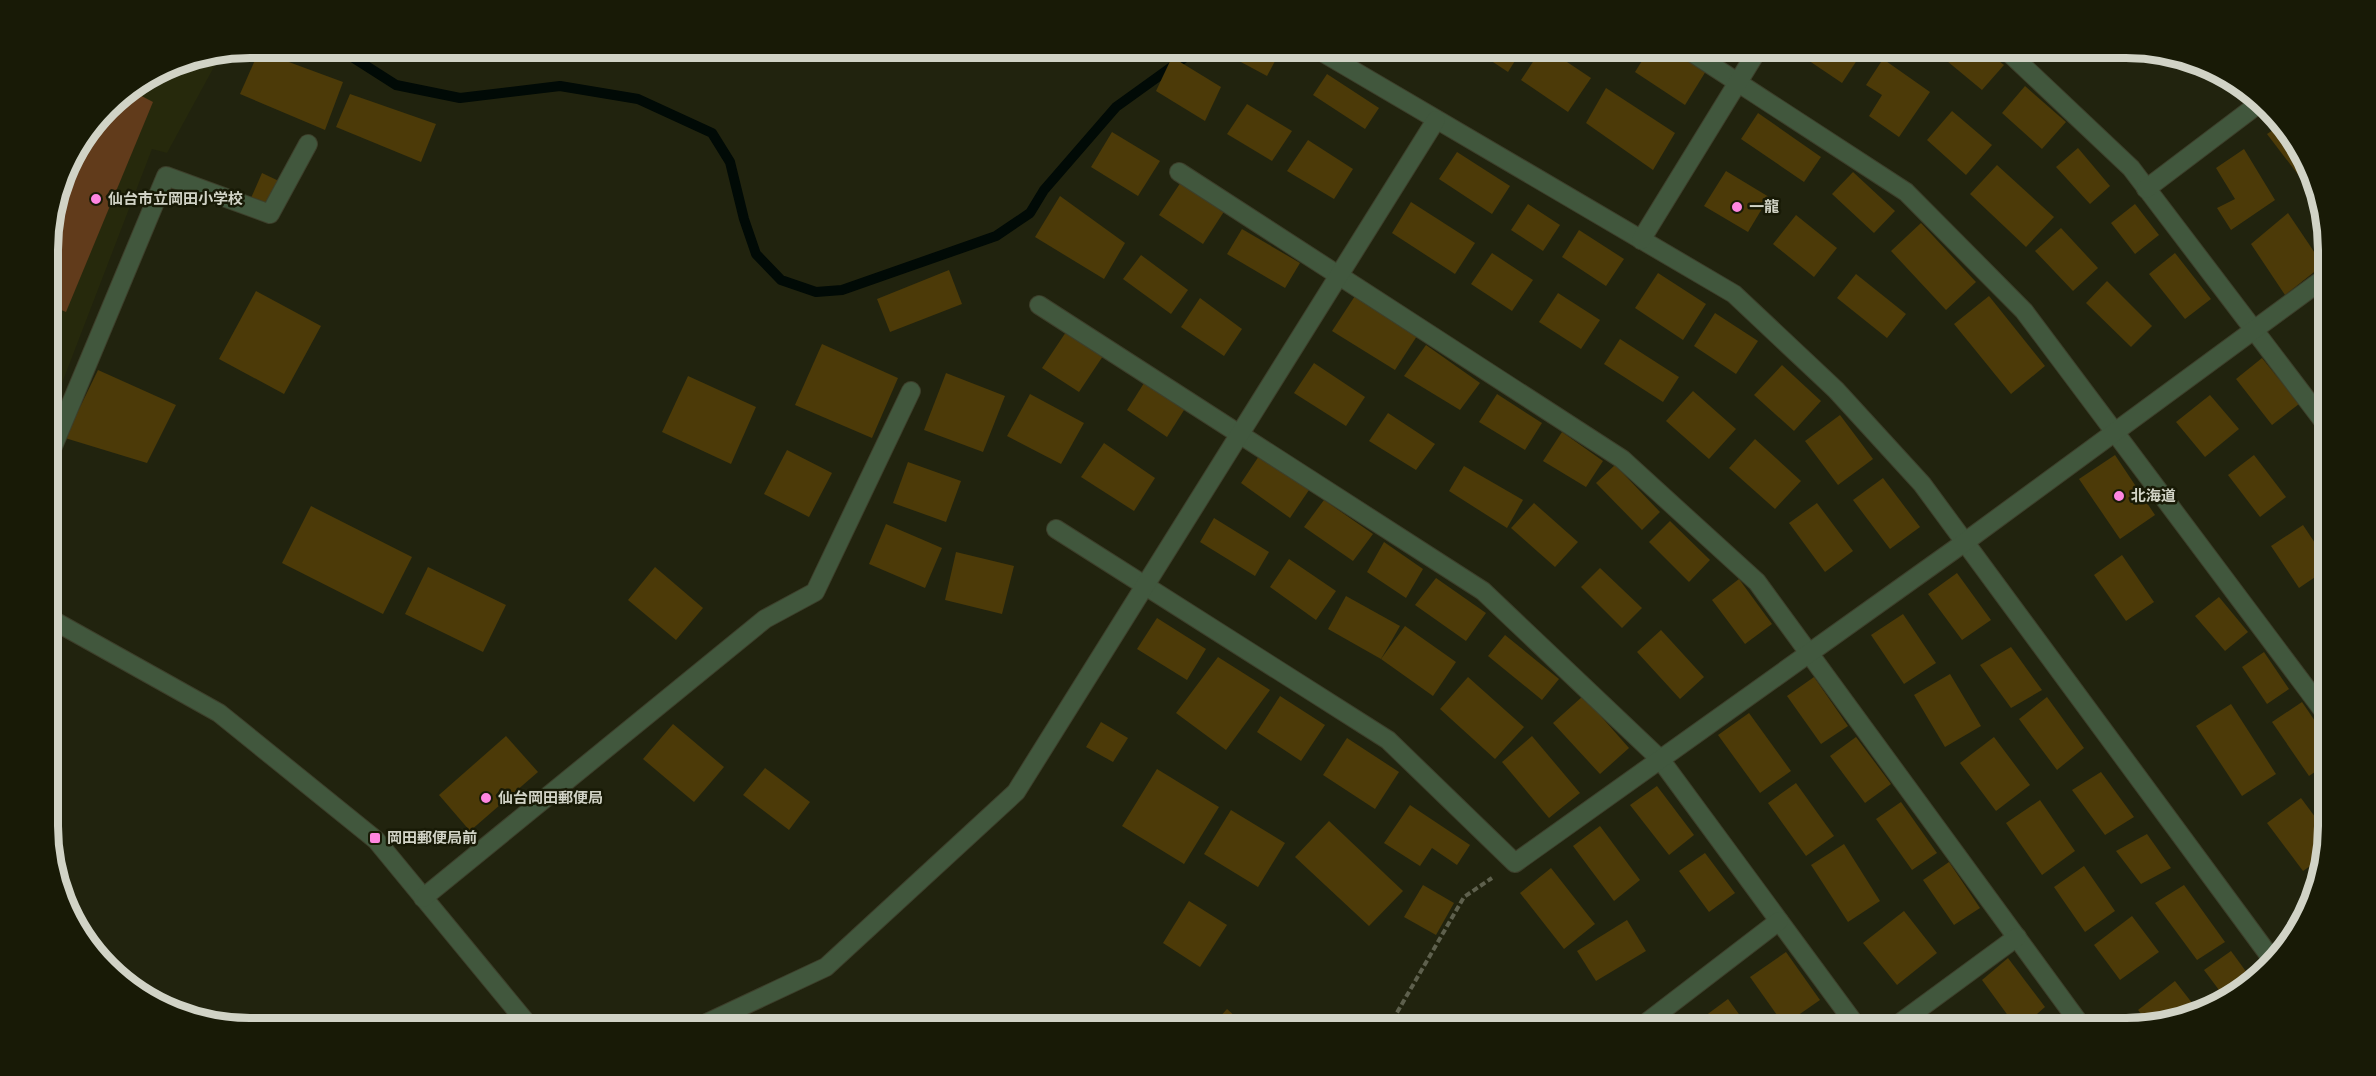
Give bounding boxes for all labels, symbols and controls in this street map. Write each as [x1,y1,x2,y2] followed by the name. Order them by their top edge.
[108,190,243,207] place label: 仙台市立岡田小学校
[89,192,103,206] marker: 仙台市立岡田小学校
[1749,198,1779,215] place label: 一龍
[1730,200,1744,214] marker: 一龍
[2131,487,2176,504] place label: 北海道
[2112,489,2126,503] marker: 北海道
[498,789,603,806] place label: 仙台岡田郵便局
[479,791,493,805] marker: 仙台岡田郵便局
[387,829,477,846] place label: 岡田郵便局前
[368,831,382,845] marker: 岡田郵便局前

